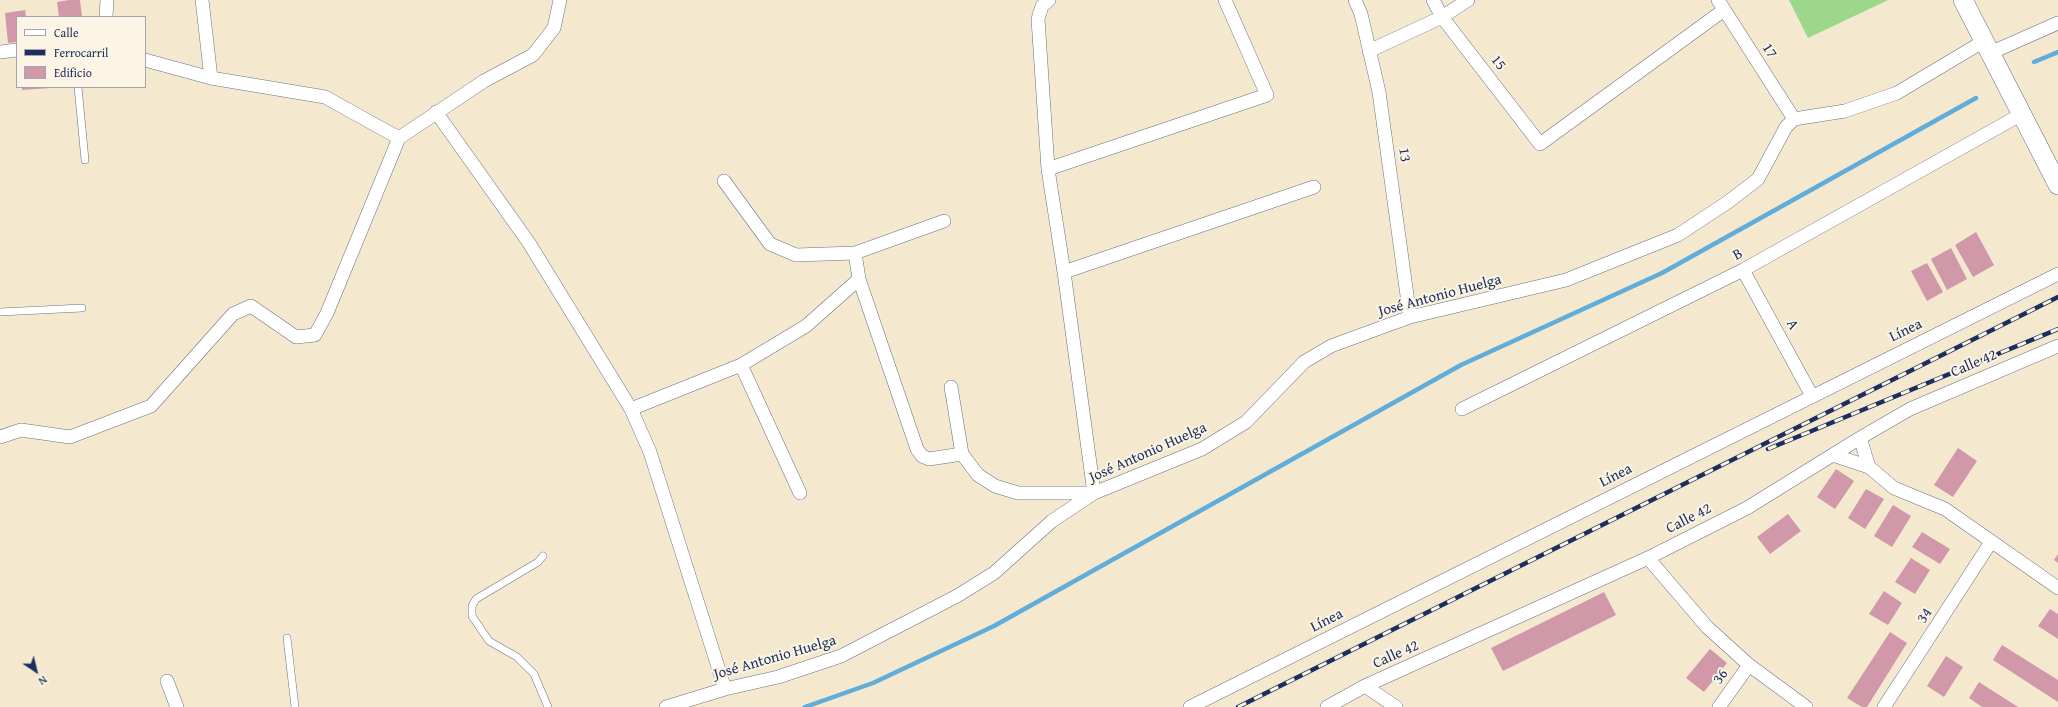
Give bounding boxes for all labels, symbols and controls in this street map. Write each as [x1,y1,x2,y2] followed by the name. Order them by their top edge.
[16,16,146,88] legend
[54,24,79,41] text: Calle
[1758,40,1780,62] street label: 17
[54,44,108,61] text: Ferrocarril
[1486,52,1510,74] street label: 15
[54,64,92,81] text: Edificio
[1394,147,1414,163] street label: 13
[1730,245,1746,265] street label: B
[1377,271,1503,321] street label: José Antonio Huelga
[1887,315,1925,347] street label: Línea
[1782,317,1802,333] street label: A
[1948,346,2000,382] street label: Calle 42
[1087,419,1209,487] street label: José Antonio Huelga
[1597,460,1635,492] street label: Línea
[1663,500,1715,538] street label: Calle 42
[1308,605,1346,637] street label: Línea
[1914,605,1936,627] street label: 34
[712,632,838,684] street label: José Antonio Huelga
[1370,637,1422,673] street label: Calle 42
[16,651,56,691] north arrow
[1709,666,1733,688] street label: 36
[35,672,50,689] text: N

